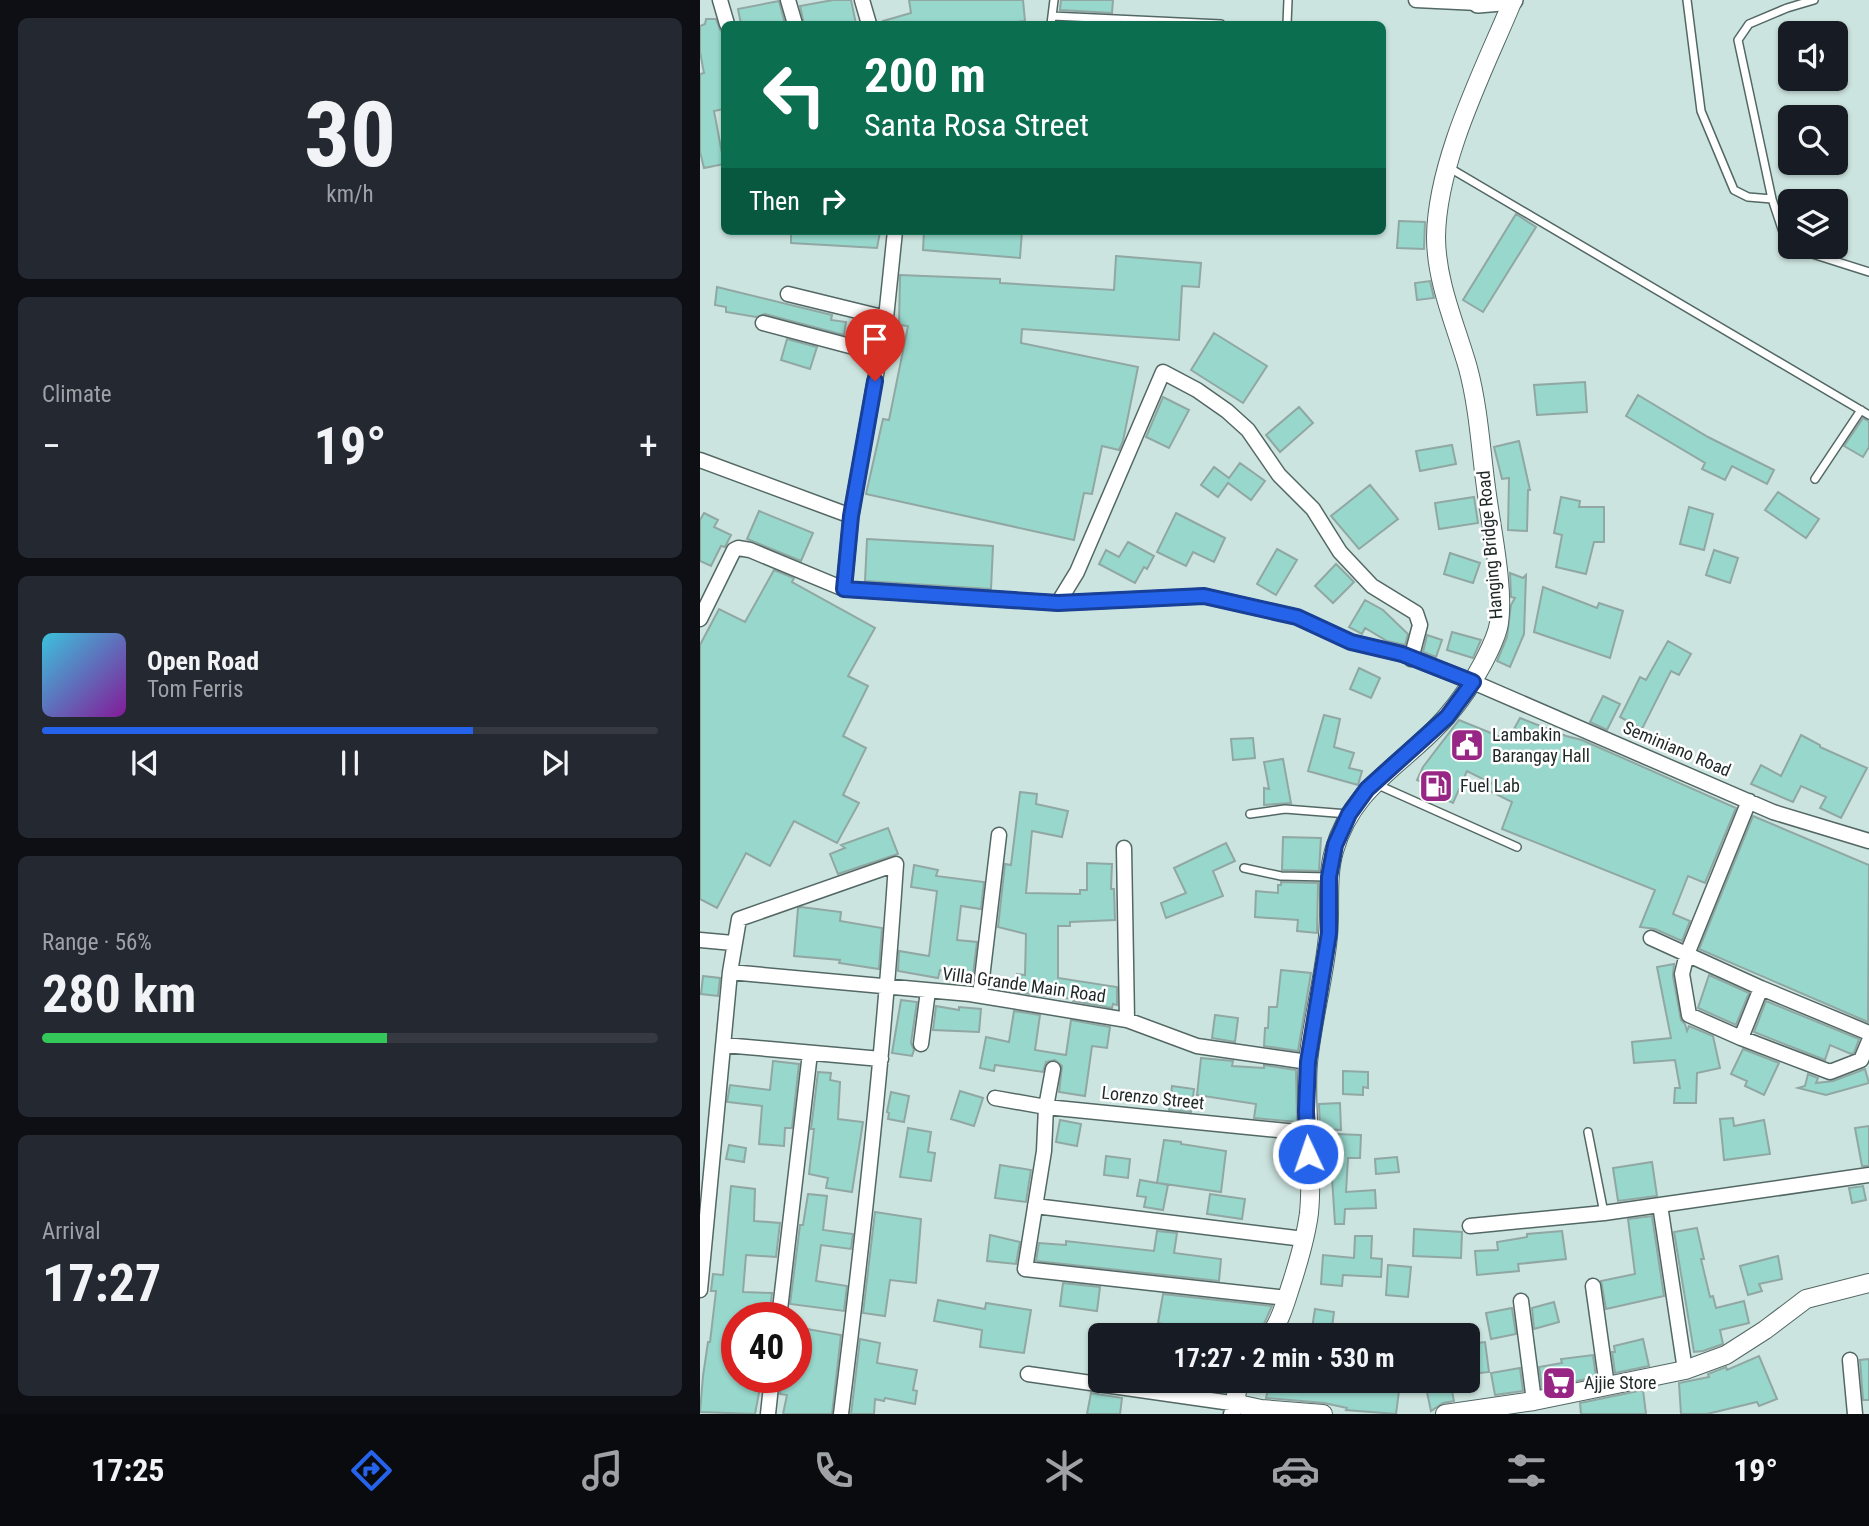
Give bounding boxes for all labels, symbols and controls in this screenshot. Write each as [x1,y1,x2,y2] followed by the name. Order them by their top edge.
[1778,21,1848,259] map controls
[1778,21,1848,91] button: sound
[864,47,986,104] text: 200 m
[749,49,840,140] icon: left
[304,82,396,188] text: 30
[1778,105,1848,175] button: search
[864,106,1089,144] text: Santa Rosa Street
[326,181,374,208] text: km/h
[814,182,852,220] icon: right
[749,186,800,216] text: Then
[1778,189,1848,259] button: layers
[845,309,905,381] pin
[856,320,894,358] icon: arrive
[42,381,112,408] text: Climate
[314,416,386,477] text: 19°
[42,424,61,468] text: −
[639,424,658,468] text: +
[1473,470,1506,620] street label: Hanging Bridge Road
[147,646,259,676] text: Open Road
[147,676,243,703] text: Tom Ferris
[1620,716,1734,781] street label: Seminiano Road
[1492,724,1590,766] place label: Lambakin Barangay Hall
[1448,726,1486,764] public building icon: Lambakin Barangay Hall
[126,744,164,782] icon: previous
[331,744,369,782] icon: pause
[536,744,574,782] icon: next
[1417,767,1455,805] fuel station icon: Fuel Lab
[1460,775,1520,796] place label: Fuel Lab
[42,929,152,956] text: Range · 56%
[941,963,1107,1006] street label: Villa Grande Main Road
[42,964,196,1025] text: 280 km
[1101,1082,1205,1113] street label: Lorenzo Street
[1271,1117,1345,1191] position arrow
[42,1218,101,1245] text: Arrival
[42,1253,161,1314] text: 17:27
[721,1302,812,1393] speed limit sign: 40
[1174,1343,1394,1373] text: 17:27 · 2 min · 530 m
[1540,1364,1578,1402] supermarket icon: Ajjie Store
[1584,1372,1656,1393] place label: Ajjie Store
[347,1446,396,1495] icon: directions
[578,1446,627,1495] icon: music
[809,1446,858,1495] icon: phone
[1040,1446,1089,1495] icon: climate
[1271,1446,1320,1495] icon: car
[1502,1446,1551,1495] icon: filters
[91,1451,164,1489] text: 17:25
[1733,1451,1778,1489] text: 19°

